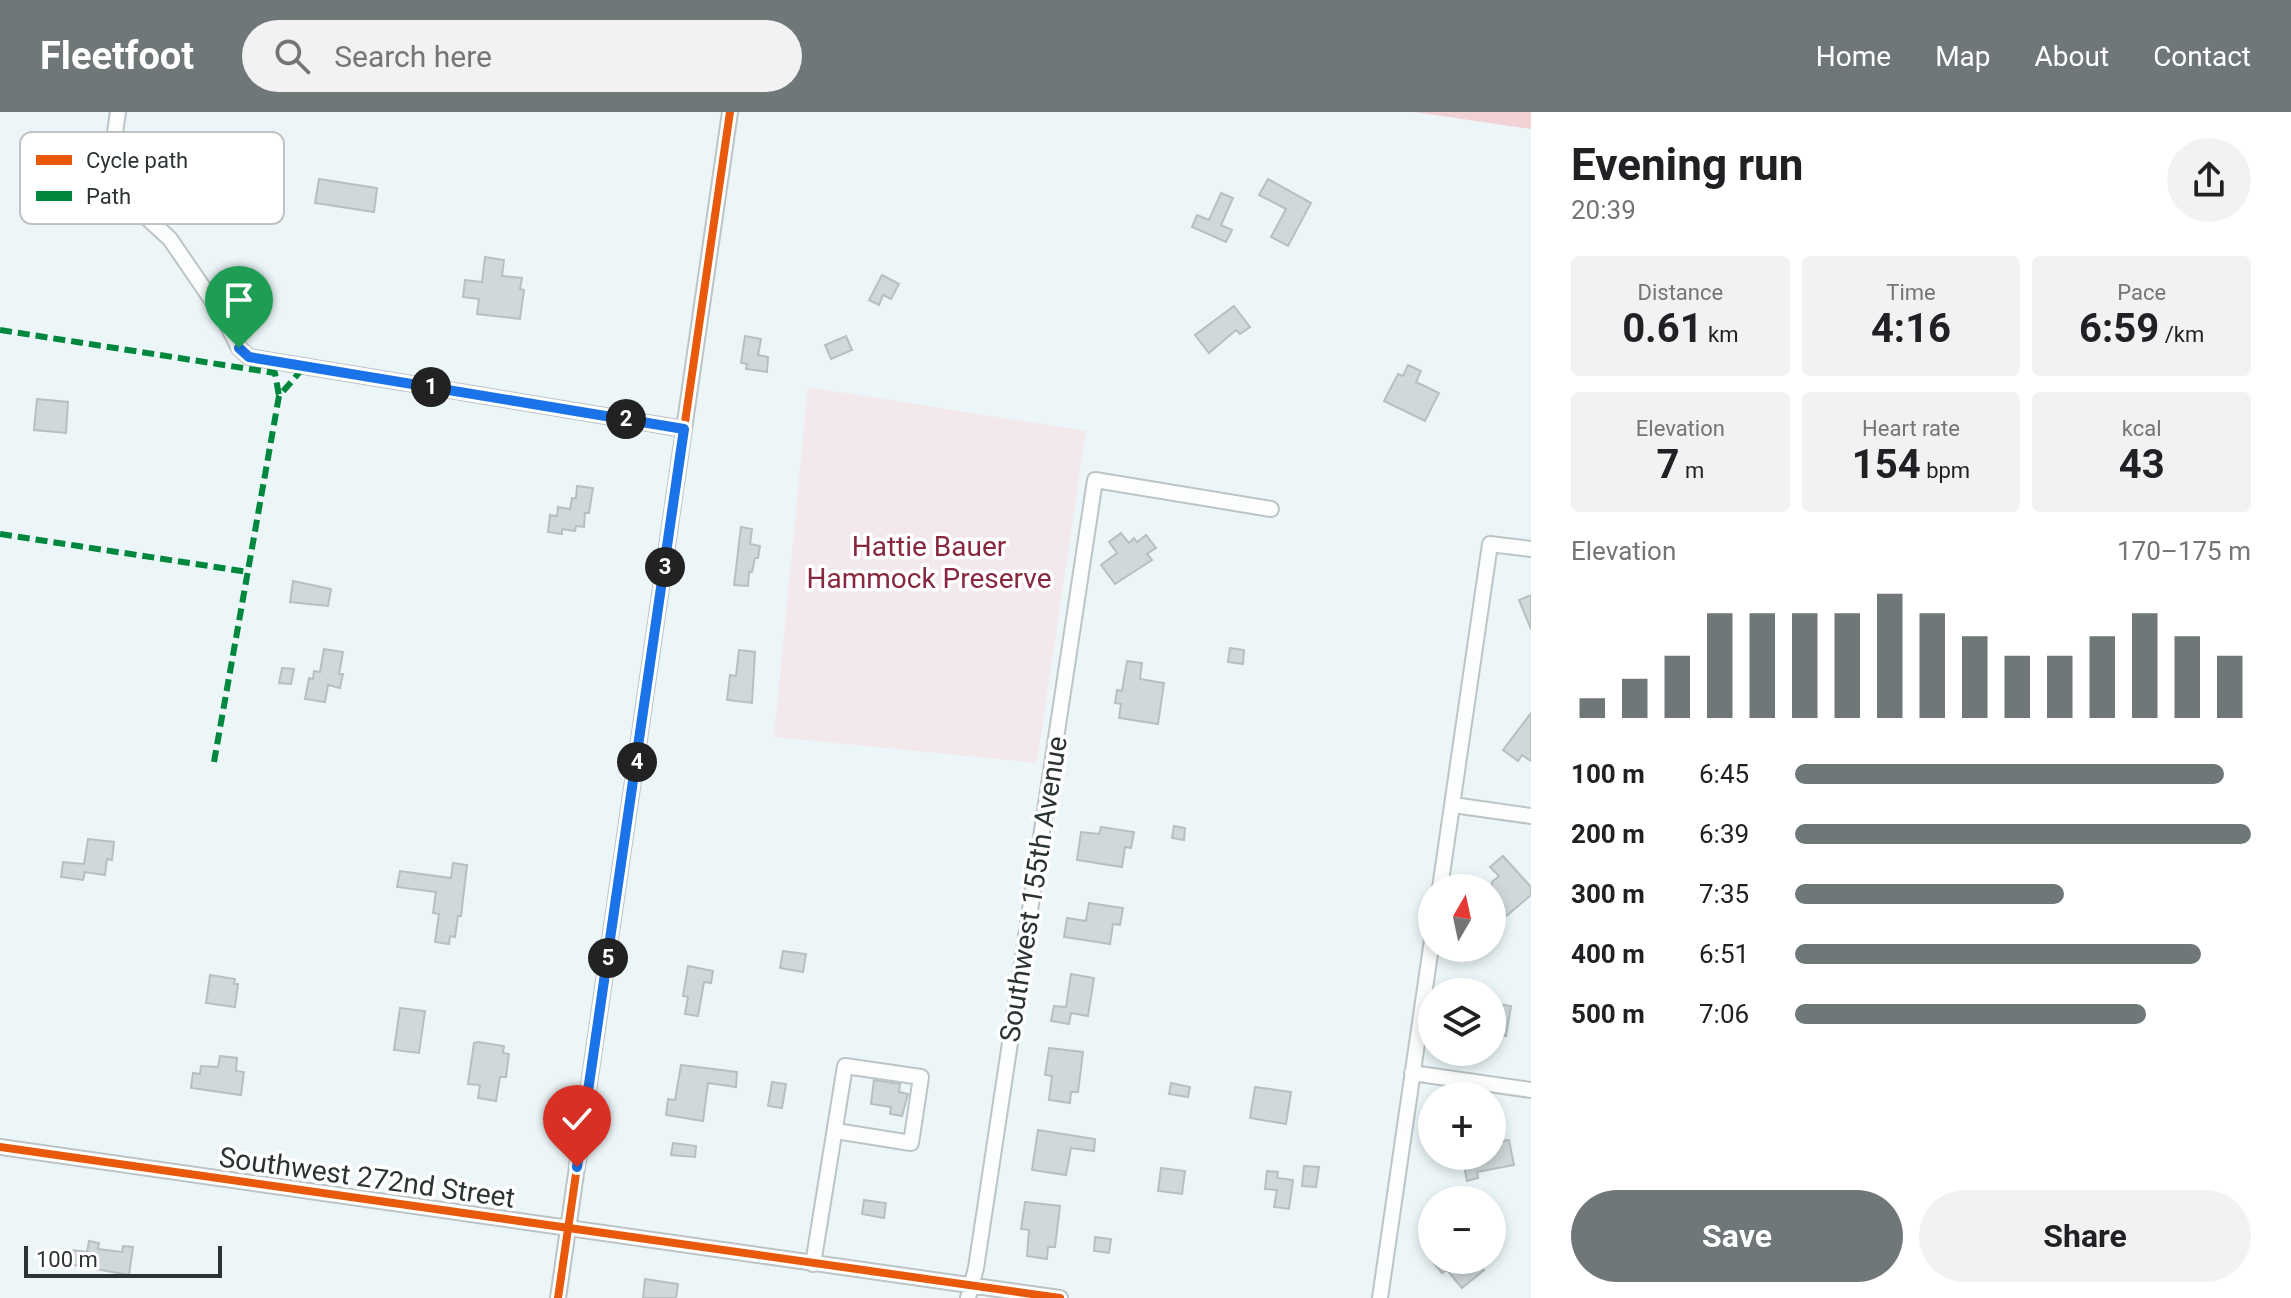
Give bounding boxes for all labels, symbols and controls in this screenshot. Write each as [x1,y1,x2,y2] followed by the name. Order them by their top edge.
[242,20,802,92] search box
[40,34,194,78] text: Fleetfoot
[270,34,314,78] icon: search
[334,39,492,74] text: Search here
[1816,40,1891,73] text: Home
[1935,40,1991,73] text: Map
[2035,40,2109,73] text: About
[2153,40,2251,73] text: Contact
[20,132,284,224] legend
[2167,138,2251,222] button: share
[1571,139,1803,191] text: Evening run
[86,148,188,173] text: Cycle path
[86,184,131,209] text: Path
[1571,195,1636,225] text: 20:39
[205,266,273,348] pin
[217,278,261,322] icon: arrive
[1638,280,1723,305] text: Distance
[1886,280,1936,305] text: Time
[2117,280,2166,305] text: Pace
[1622,305,1703,352] text: 0.61
[1871,305,1951,352] text: 4:16
[2079,305,2159,352] text: 6:59
[1703,322,1739,347] text: km
[2159,322,2204,347] text: /km
[411,367,451,407] pin: 1
[425,374,437,399] text: 1
[606,399,646,439] pin: 2
[620,406,632,431] text: 2
[1636,416,1725,441] text: Elevation
[1862,416,1960,441] text: Heart rate
[2122,416,2162,441] text: kcal
[1656,441,1679,488] text: 7
[1852,441,1921,488] text: 154
[2119,441,2165,488] text: 43
[1679,458,1704,483] text: m
[1921,458,1970,483] text: bpm
[806,530,1052,595] park label: Hattie Bauer Hammock Preserve
[1571,536,1676,566] text: Elevation
[2117,536,2251,566] text: 170–175 m
[645,547,685,587] pin: 3
[659,554,671,579] text: 3
[993,734,1074,1044] street label: Southwest 155th Avenue
[617,742,657,782] pin: 4
[631,749,643,774] text: 4
[1571,759,1645,789] text: 100 m
[1699,759,1749,789] text: 6:45
[1571,819,1645,849] text: 200 m
[1699,819,1749,849] text: 6:39
[1418,874,1506,962] north arrow
[1418,874,1506,1274] map controls
[1571,879,1645,909] text: 300 m
[1699,879,1749,909] text: 7:35
[588,938,628,978] pin: 5
[1571,939,1645,969] text: 400 m
[1699,939,1749,969] text: 6:51
[602,945,614,970] text: 5
[1418,978,1506,1066] button: layers
[1571,999,1645,1029] text: 500 m
[1699,999,1749,1029] text: 7:06
[1418,1082,1506,1170] button: +
[543,1085,611,1167] pin
[555,1097,599,1141] icon: check
[217,1140,517,1215] street label: Southwest 272nd Street
[1418,1186,1506,1274] button: −
[1571,1190,1903,1282] button: Save
[1919,1190,2251,1282] button: Share
[24,1242,222,1278] scale bar
[36,1247,98,1272] text: 100 m

